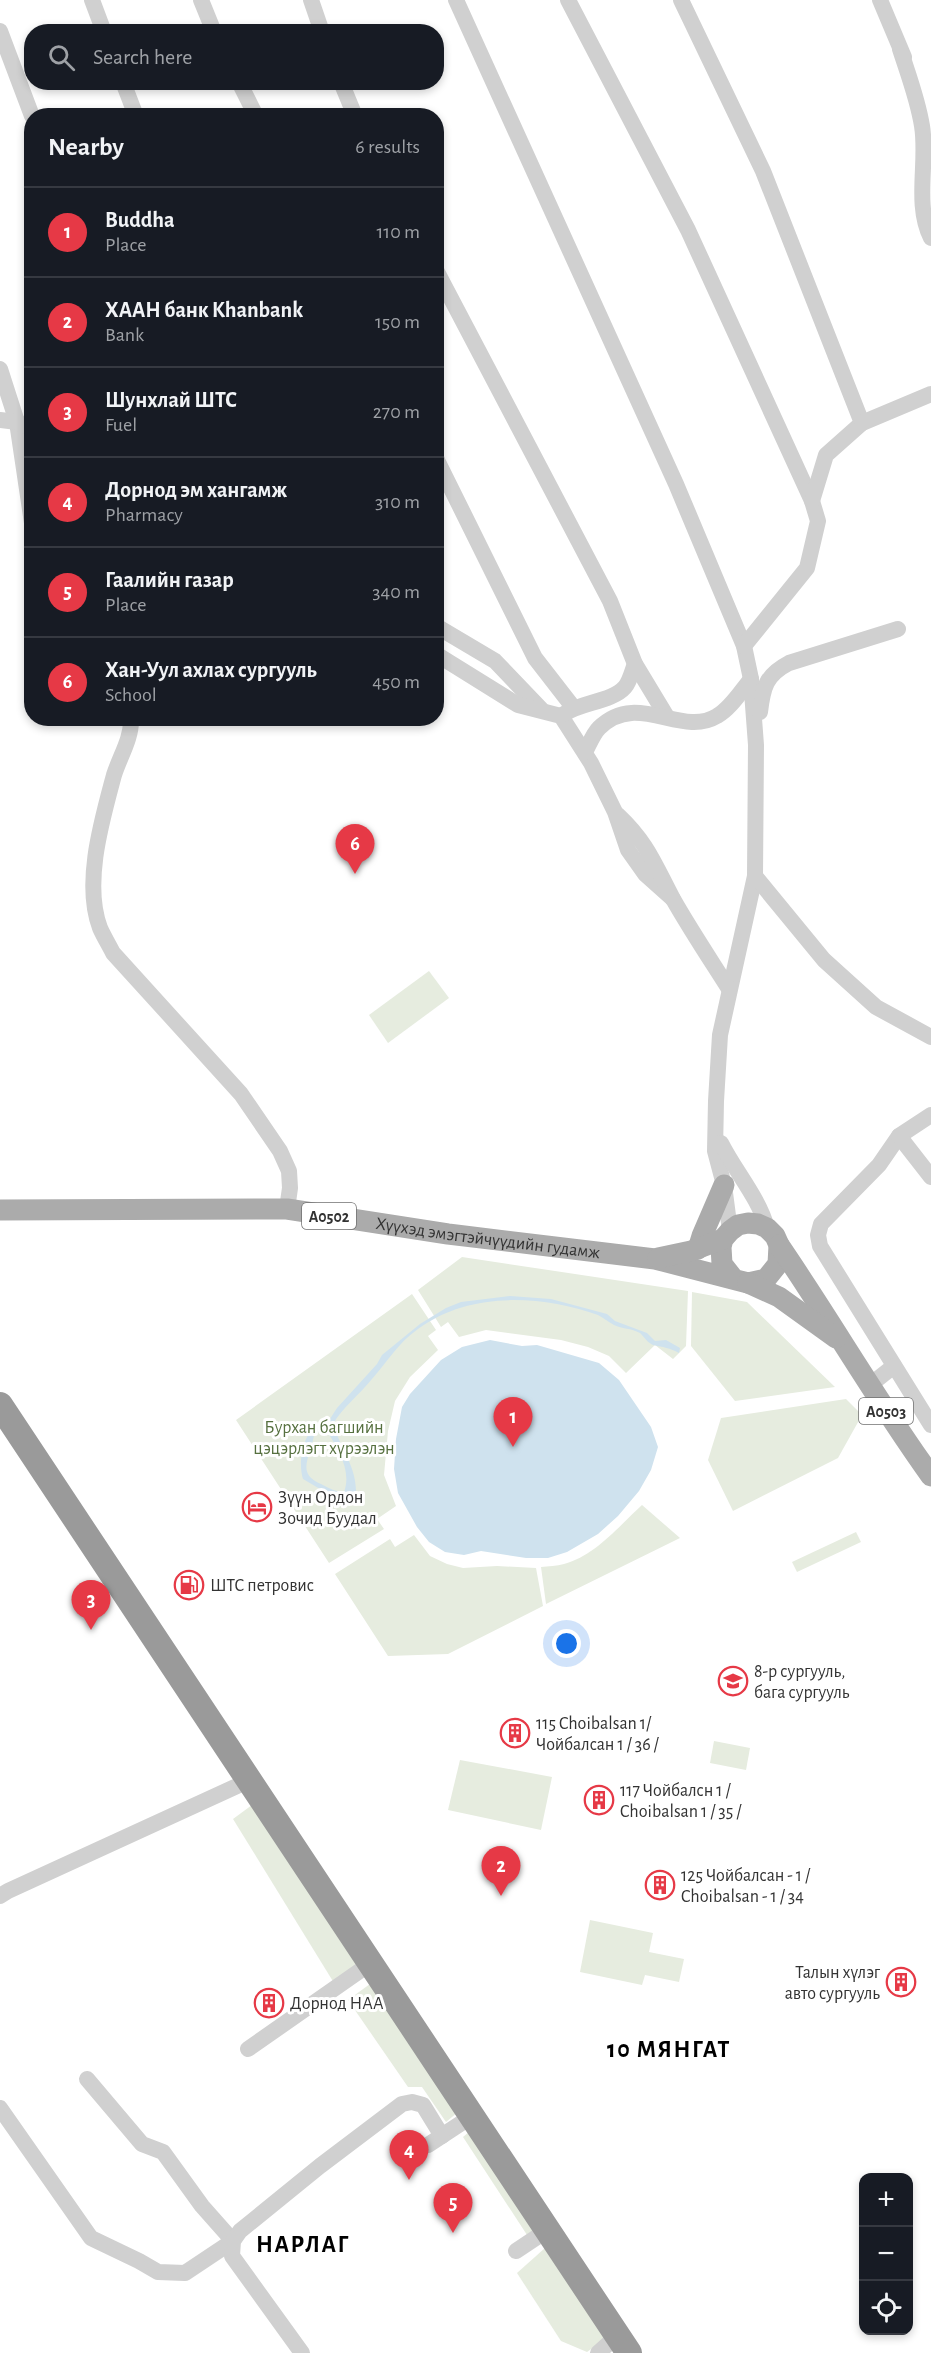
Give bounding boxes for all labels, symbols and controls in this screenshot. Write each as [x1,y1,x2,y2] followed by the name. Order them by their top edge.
[24,24,444,90] search box
[45,41,78,74] icon: search
[93,46,192,68] text: Search here
[48,134,124,160] text: Nearby
[355,137,420,157] text: 6 results
[105,209,175,231] text: Buddha
[64,222,71,242] text: 1
[376,222,420,242] text: 110 m
[105,235,146,255] text: Place
[105,299,303,321] text: ХААН банк Khanbank
[63,312,72,332] text: 2
[375,312,420,332] text: 150 m
[105,325,144,345] text: Bank
[105,389,237,411] text: Шунхлай ШТС
[63,402,72,422] text: 3
[373,402,420,422] text: 270 m
[105,415,137,435] text: Fuel
[105,479,287,501] text: Дорнод эм хангамж
[62,492,73,512] text: 4
[375,492,420,512] text: 310 m
[105,505,183,525] text: Pharmacy
[105,569,234,591] text: Гаалийн газар
[63,582,72,602] text: 5
[372,582,420,602] text: 340 m
[105,595,146,615] text: Place
[105,659,317,681] text: Хан-Уул ахлах сургууль
[63,672,72,692] text: 6
[372,672,420,692] text: 450 m
[105,685,157,705] text: School
[336,824,374,874] pin: 6
[302,1203,356,1229] road number: A0502
[374,1215,601,1262] street label: Хүүхэд эмэгтэйчүүдийн гудамж
[494,1398,532,1447] pin: 1
[859,1398,913,1424] road number: A0503
[253,1418,395,1458] park label: Бурхан багшийн цэцэрлэгт хүрээлэн
[278,1489,377,1528] place label: Зүүн Ордон Зочид Буудал
[241,1491,273,1523] hotel icon: Зүүн Ордон Зочид Буудал
[173,1569,205,1601] fuel station icon: ШТС петровис
[210,1577,314,1595] place label: ШТС петровис
[72,1580,110,1630] pin: 3
[552,1629,581,1658] your location
[754,1663,850,1702] place label: 8-р сургууль, бага сургууль
[717,1665,749,1697] school or university icon: 8-р сургууль, бага сургууль
[536,1715,660,1754] place label: 115 Choibalsan 1/ Чойбалсан 1 / 36 /
[499,1717,531,1749] building icon: 115 Choibalsan 1/ Чойбалсан 1 / 36 /
[620,1781,742,1821] place label: 117 Чойбалсн 1 / Choibalsan 1 / 35 /
[583,1784,615,1816] building icon: 117 Чойбалсн 1 / Choibalsan 1 / 35 /
[482,1846,520,1896] pin: 2
[681,1866,811,1906] place label: 125 Чойбалсан - 1 / Choibalsan - 1 / 34
[644,1869,676,1901] building icon: 125 Чойбалсан - 1 / Choibalsan - 1 / 34
[785,1964,881,2003] place label: Талын хүлэг авто сургууль
[885,1966,917,1998] building icon: Талын хүлэг авто сургууль
[253,1987,285,2019] building icon: Дорнод НАА
[290,1995,384,2013] place label: Дорнод НАА
[607,2038,731,2062] district label: 10 МЯНГАТ
[390,2130,428,2180] pin: 4
[859,2173,913,2335] map controls
[859,2173,913,2227] button: +
[434,2184,472,2233] pin: 5
[859,2227,913,2281] button: −
[256,2233,350,2257] district label: НАРЛАГ
[859,2281,913,2335] button: locate

